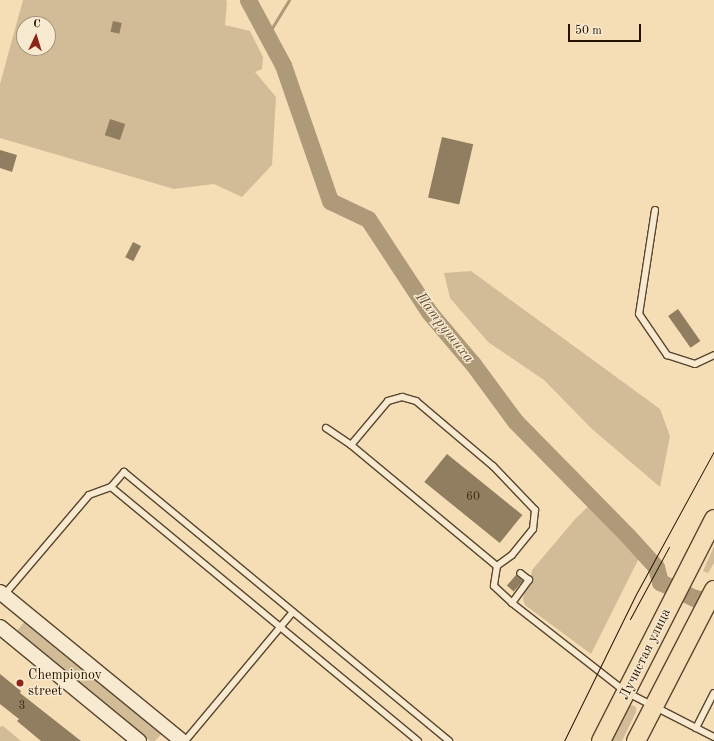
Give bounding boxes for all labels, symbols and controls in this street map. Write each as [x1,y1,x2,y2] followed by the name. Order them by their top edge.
[16,16,56,56] north arrow
[570,16,643,42] scale bar
[33,19,41,30] text: С
[575,25,602,37] text: 50 m
[411,289,477,367] water label: Патрушиха
[466,491,480,505] house number: 60
[616,606,674,702] street label: Лучистая улица
[28,667,102,700] place label: Chempionov street
[15,678,25,688] marker: Chempionov street
[19,700,25,714] house number: 3

